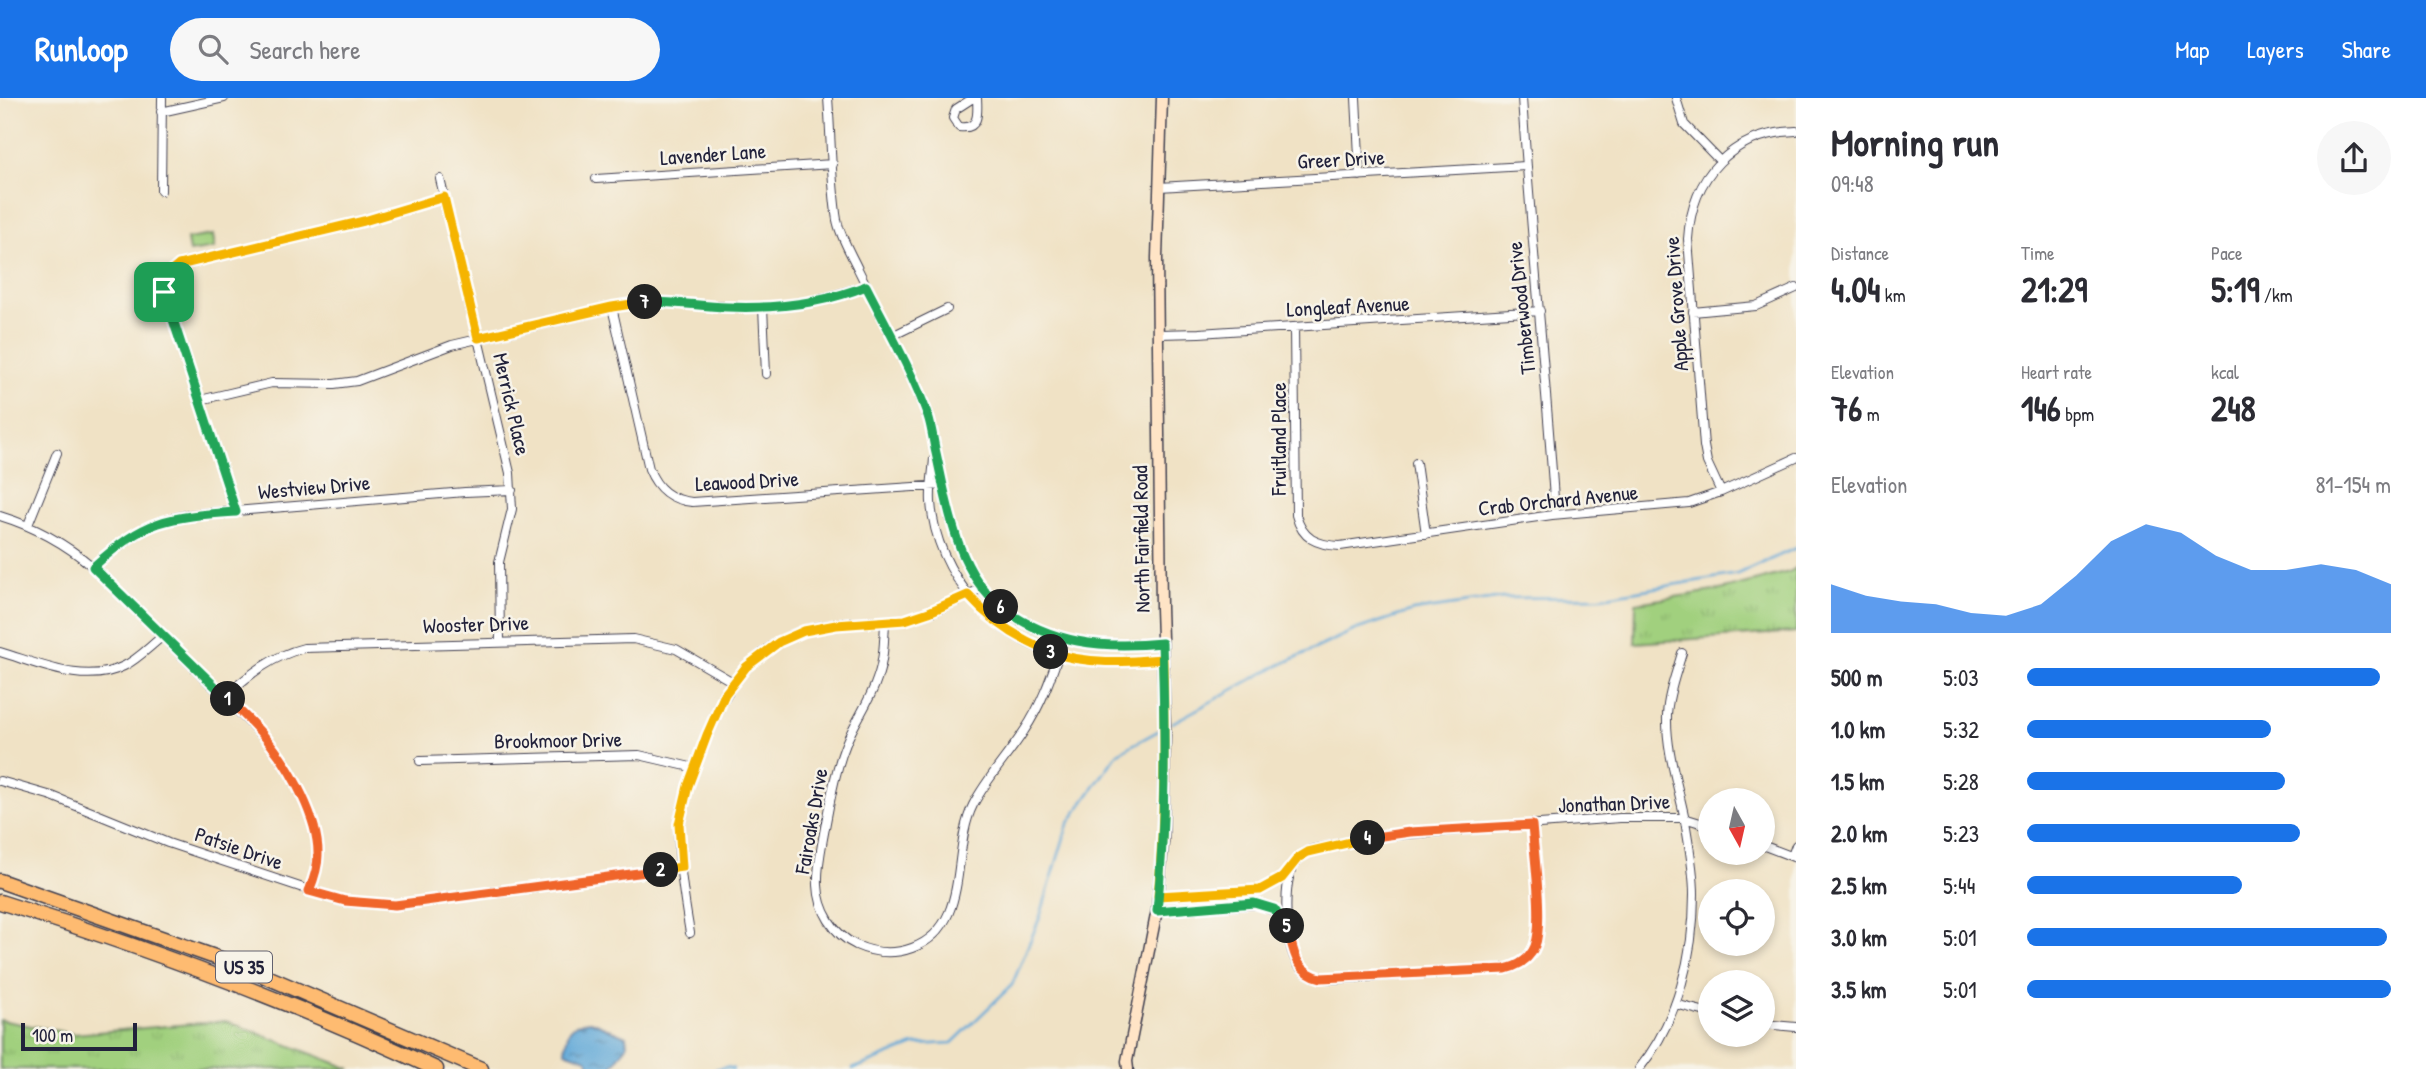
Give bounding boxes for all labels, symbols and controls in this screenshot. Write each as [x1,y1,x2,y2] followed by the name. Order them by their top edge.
[170,18,660,81] search box
[35,27,128,71] text: Runloop
[194,30,232,68] icon: search
[250,32,361,67] text: Search here
[2175,33,2209,65] text: Map
[2247,33,2304,65] text: Layers
[2342,33,2391,65] text: Share
[1831,116,1999,168] text: Morning run
[2317,121,2391,195] button: share
[659,136,767,172] street label: Lavender Lane
[1297,142,1385,176] street label: Greer Drive
[1831,168,1874,199] text: 09:48
[1657,236,1695,372] street label: Apple Grove Drive
[1500,240,1542,376] street label: Timberwood Drive
[1831,240,1889,266] text: Distance
[2021,240,2055,266] text: Time
[2211,240,2243,266] text: Pace
[134,262,194,322] pin
[1831,266,1880,313] text: 4.04
[2021,266,2087,313] text: 21:29
[2211,266,2259,313] text: 5:19
[145,273,183,311] icon: arrive
[1880,282,1906,308] text: km
[2259,282,2293,308] text: /km
[628,284,662,320] pin: 7
[640,288,649,314] text: 7
[1286,288,1410,324] street label: Longleaf Avenue
[486,350,538,458] street label: Merrick Place
[1831,359,1894,385] text: Elevation
[2021,359,2092,385] text: Heart rate
[2211,359,2239,385] text: kcal
[1264,382,1293,497] street label: Fruitland Place
[1831,385,1862,432] text: 76
[2021,385,2061,432] text: 146
[2211,385,2256,432] text: 248
[1862,401,1880,427] text: m
[2061,401,2094,427] text: bpm
[695,464,799,498] street label: Leawood Drive
[1125,465,1157,613] street label: North Fairfield Road
[257,468,371,506] street label: Westview Drive
[1831,469,1907,500] text: Elevation
[2315,469,2391,500] text: 81–154 m
[1477,477,1639,523] street label: Crab Orchard Avenue
[984,589,1018,624] pin: 6
[997,593,1004,619] text: 6
[423,608,529,640] street label: Wooster Drive
[1034,634,1068,670] pin: 3
[1046,638,1055,664] text: 3
[1831,662,1882,693] text: 500 m
[1943,662,1979,693] text: 5:03
[210,682,246,716] pin: 1
[224,685,231,711] text: 1
[1831,714,1885,745] text: 1.0 km
[1943,714,1979,745] text: 5:32
[494,724,622,756] street label: Brookmoor Drive
[787,766,835,877] street label: Fairoaks Drive
[1831,766,1884,797] text: 1.5 km
[1943,766,1979,797] text: 5:28
[1557,787,1671,819] street label: Jonathan Drive
[1698,788,1774,864] north arrow
[1698,788,1775,1047] map controls
[1831,818,1887,849] text: 2.0 km
[1943,818,1979,849] text: 5:23
[191,819,287,877] street label: Patsie Drive
[1350,820,1386,856] pin: 4
[1364,824,1371,850] text: 4
[644,852,678,888] pin: 2
[656,856,665,882] text: 2
[1831,870,1887,901] text: 2.5 km
[1943,870,1975,901] text: 5:44
[1698,879,1775,956] button: locate
[1270,908,1304,944] pin: 5
[1282,912,1291,938] text: 5
[1831,922,1887,953] text: 3.0 km
[1943,922,1977,953] text: 5:01
[216,952,272,982] road number: US 35
[1698,970,1775,1047] button: layers
[1831,974,1886,1005] text: 3.5 km
[1943,974,1977,1005] text: 5:01
[21,1020,136,1052] scale bar
[32,1022,73,1048] text: 100 m

